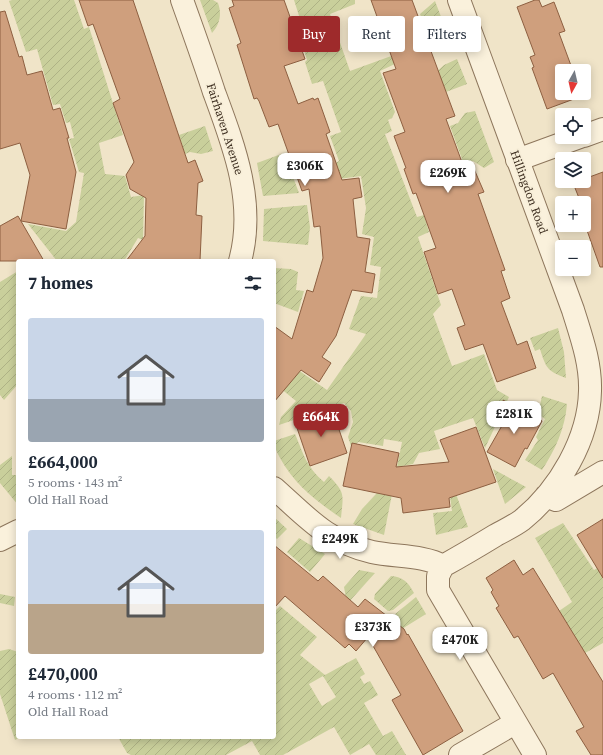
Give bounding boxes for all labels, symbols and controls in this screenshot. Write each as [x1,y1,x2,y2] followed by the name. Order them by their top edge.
[288,16,340,52] chip: Buy
[348,16,405,52] chip: Rent
[413,16,481,52] chip: Filters
[555,64,591,100] north arrow
[555,64,591,276] map controls
[203,81,247,177] street label: Fairhaven Avenue
[555,108,591,144] button: locate
[506,148,552,236] street label: Hillingdon Road
[555,152,591,188] button: layers
[277,153,333,187] pin: £306K
[286,157,324,174] text: £306K
[420,160,476,194] pin: £269K
[429,164,467,181] text: £269K
[555,196,591,232] button: +
[555,240,591,276] button: −
[28,271,93,295] text: 7 homes
[242,272,264,294] icon: filters
[110,344,182,416] icon: home
[486,401,542,435] pin: £281K
[293,404,349,438] pin: £664K
[495,405,533,422] text: £281K
[302,408,340,425] text: £664K
[28,450,98,474] text: £664,000
[28,474,123,491] text: 5 rooms · 143 m²
[28,491,108,508] text: Old Hall Road
[312,526,368,560] pin: £249K
[321,530,359,547] text: £249K
[110,556,182,628] icon: home
[345,614,401,648] pin: £373K
[354,618,392,635] text: £373K
[432,627,488,661] pin: £470K
[441,631,479,648] text: £470K
[28,662,98,686] text: £470,000
[28,686,123,703] text: 4 rooms · 112 m²
[28,703,108,720] text: Old Hall Road

